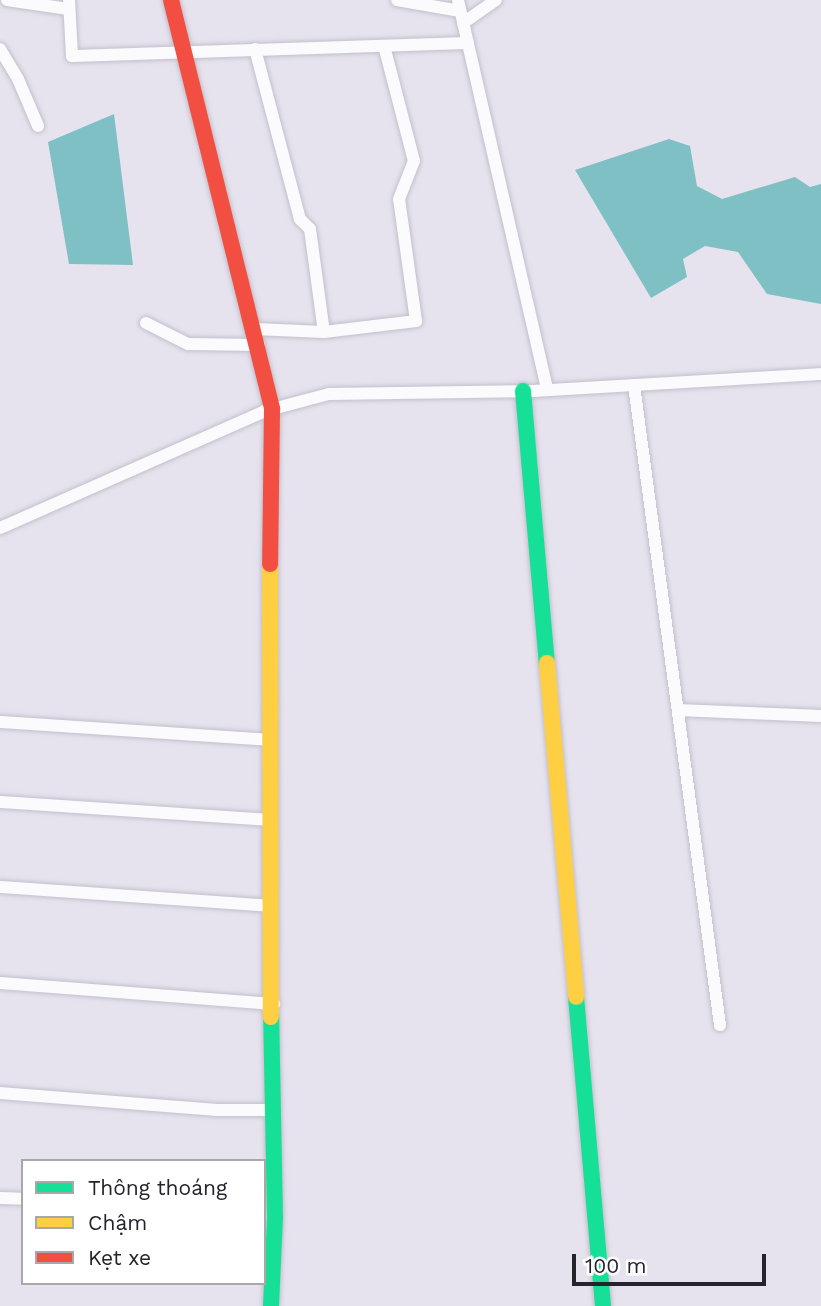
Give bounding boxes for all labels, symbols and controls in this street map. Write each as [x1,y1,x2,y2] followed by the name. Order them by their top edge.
[21,1159,266,1285] legend
[88,1175,227,1200] text: Thông thoáng
[88,1210,147,1235] text: Chậm
[576,1240,770,1284] scale bar
[88,1245,151,1270] text: Kẹt xe
[585,1253,647,1278] text: 100 m

